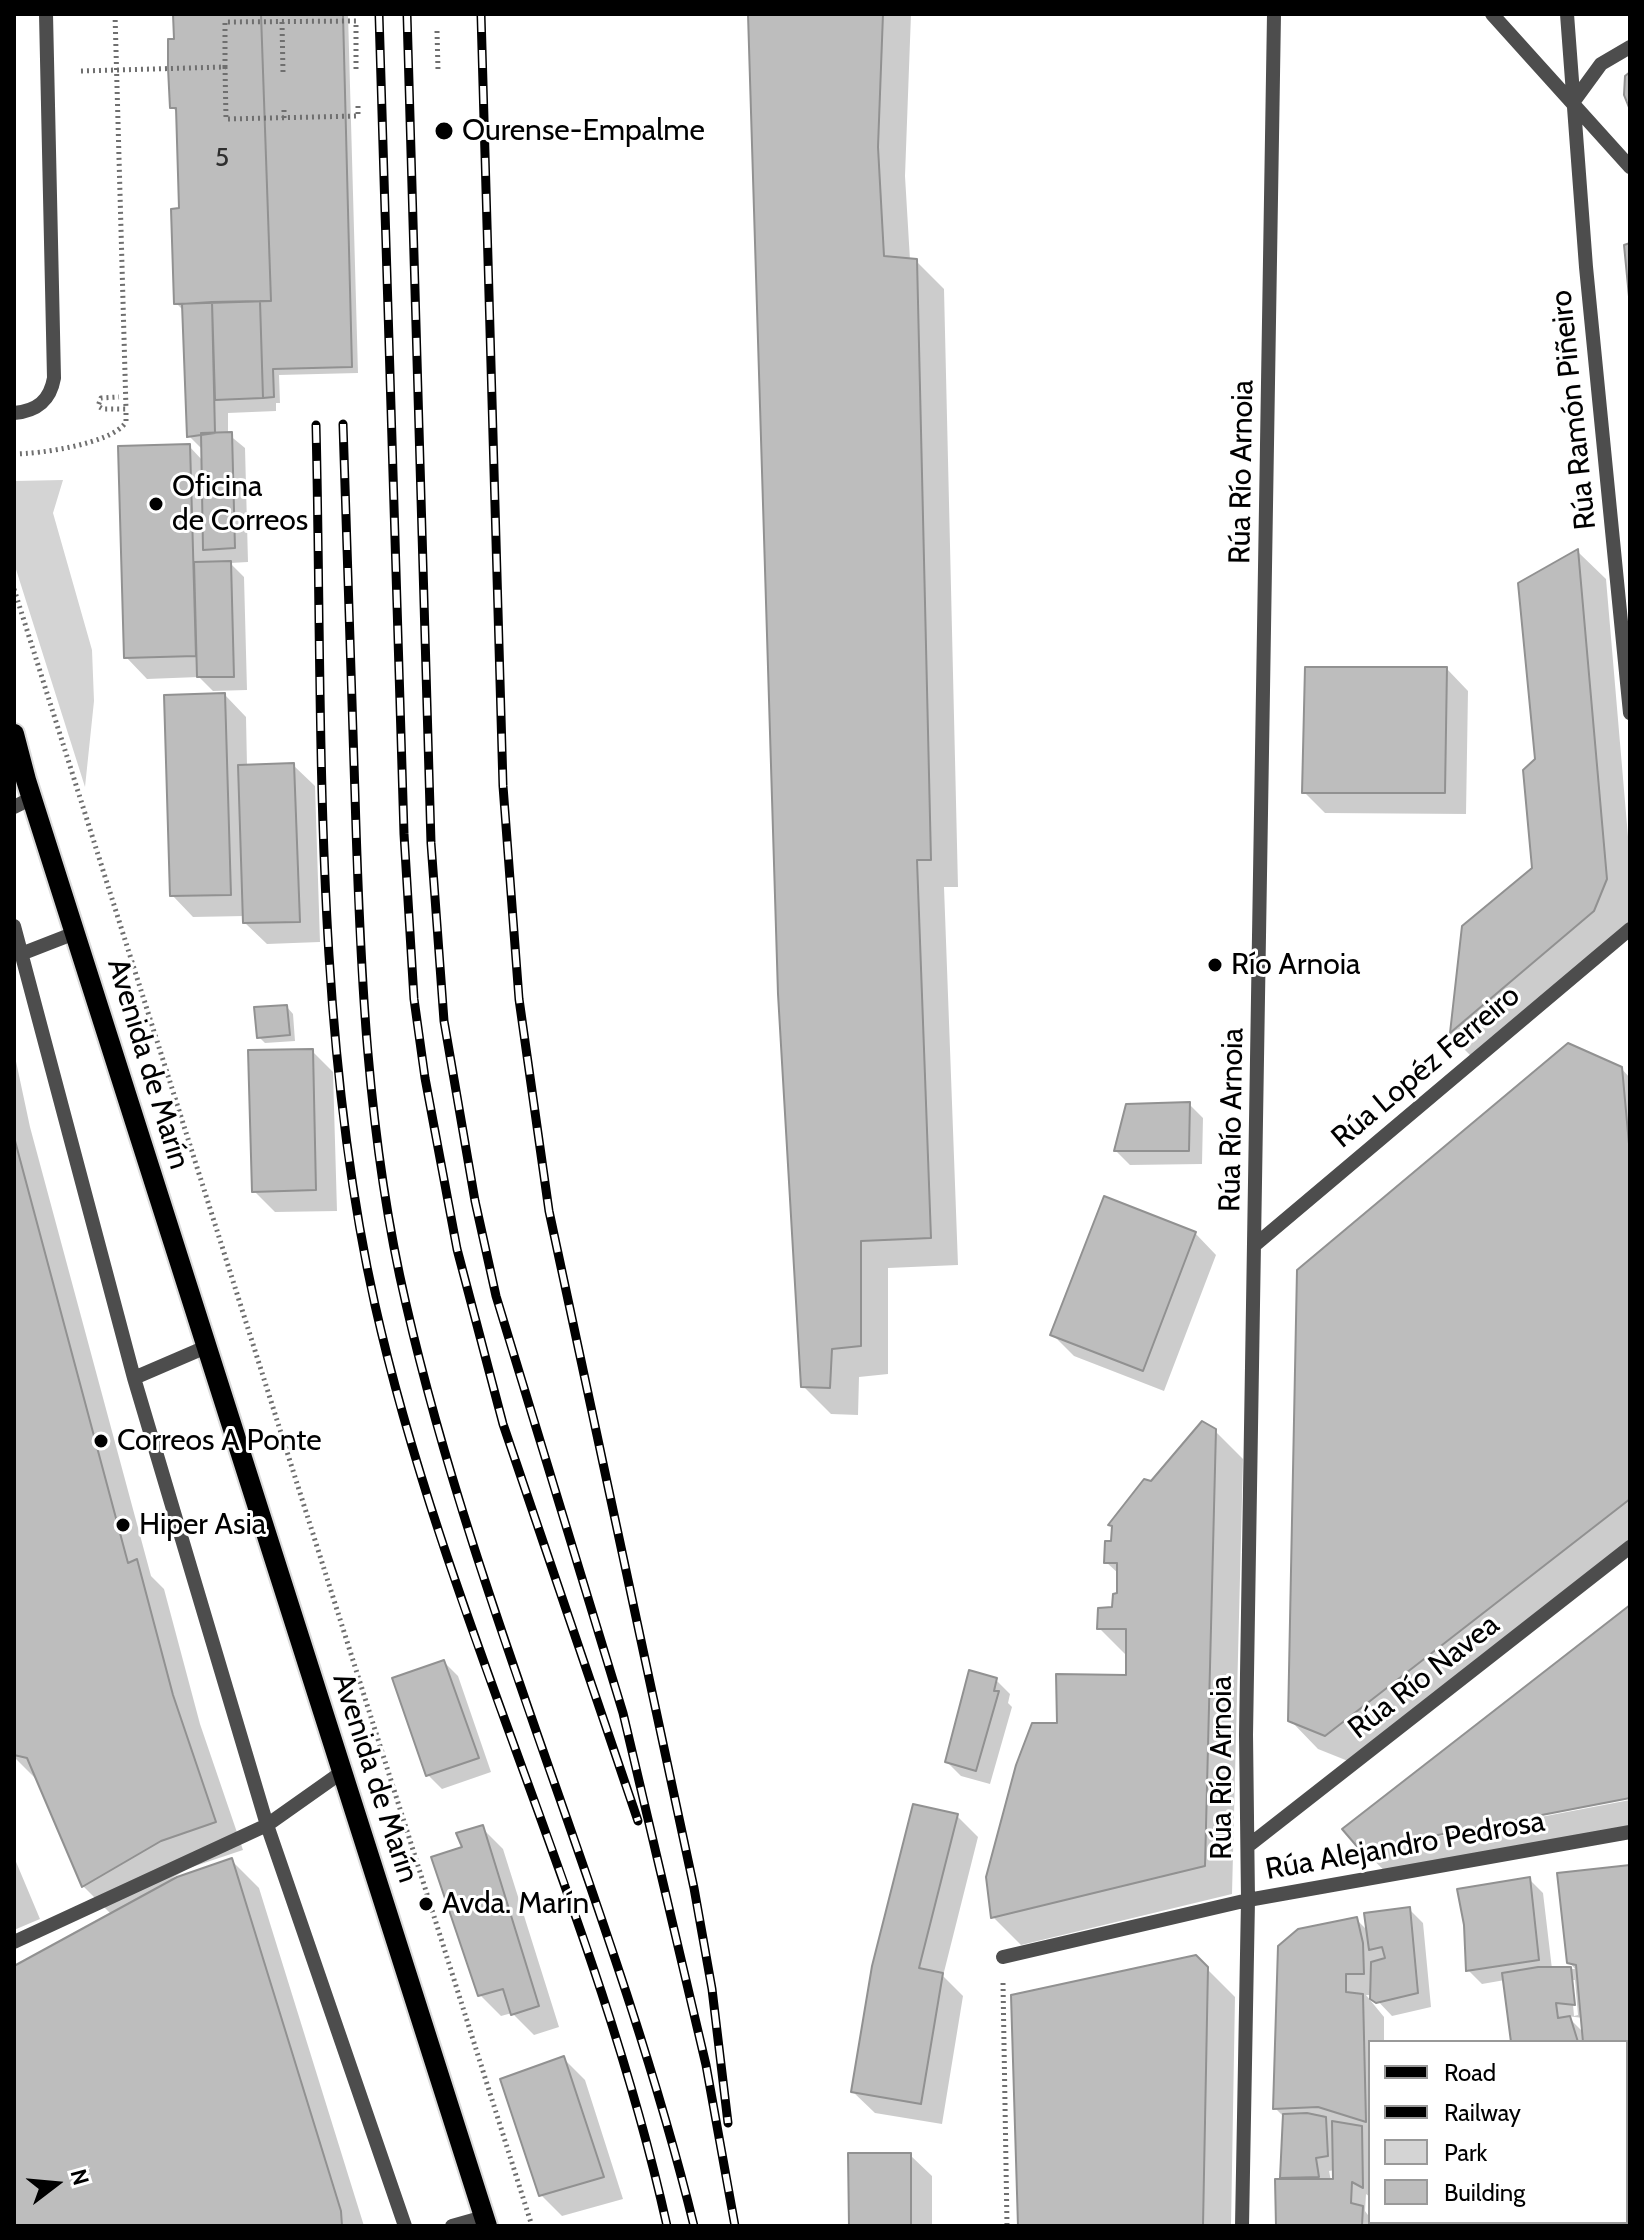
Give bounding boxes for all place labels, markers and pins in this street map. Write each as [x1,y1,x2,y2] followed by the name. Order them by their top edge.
[462,113,705,149] place label: Ourense-Empalme
[433,120,455,142] marker: Ourense-Empalme
[172,469,308,540] place label: Oficina de Correos
[147,495,165,513] marker: Oficina de Correos
[1231,947,1360,983] place label: Río Arnoia
[1206,956,1224,974] marker: Río Arnoia
[117,1423,322,1459] place label: Correos A Ponte
[92,1432,110,1450] marker: Correos A Ponte
[139,1507,266,1543] place label: Hiper Asia
[114,1516,132,1534] marker: Hiper Asia
[442,1886,589,1922] place label: Avda. Marín
[417,1895,435,1913] marker: Avda. Marín

